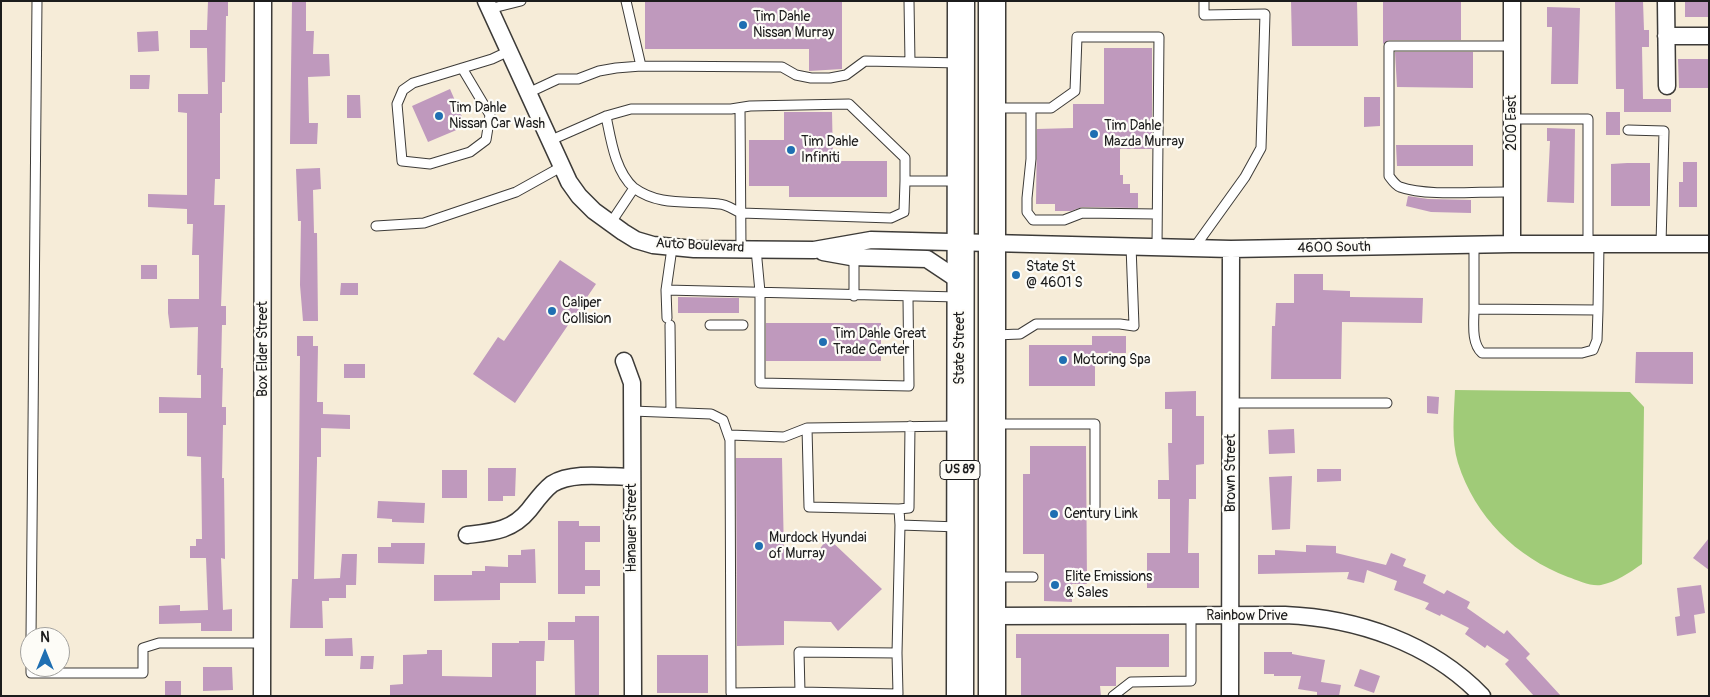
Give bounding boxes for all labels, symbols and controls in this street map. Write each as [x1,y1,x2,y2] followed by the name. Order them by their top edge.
[753,9,834,41] place label: Tim Dahle Nissan Murray
[737,19,749,31] marker: Tim Dahle Nissan Murray
[1504,95,1520,151] street label: 200 East
[449,100,545,132] place label: Tim Dahle Nissan Car Wash
[433,110,445,122] marker: Tim Dahle Nissan Car Wash
[1104,118,1184,150] place label: Tim Dahle Mazda Murray
[1088,128,1100,140] marker: Tim Dahle Mazda Murray
[801,134,858,166] place label: Tim Dahle Infiniti
[785,144,797,156] marker: Tim Dahle Infiniti
[655,235,745,257] street label: Auto Boulevard
[1297,239,1371,257] street label: 4600 South
[1026,259,1083,292] place label: State St @ 4601 S
[1010,269,1022,281] marker: State St @ 4601 S
[562,295,611,328] place label: Caliper Collision
[255,301,271,397] street label: Box Elder Street
[546,305,558,317] marker: Caliper Collision
[952,311,968,385] street label: State Street
[833,326,926,358] place label: Tim Dahle Great Trade Center
[817,336,829,348] marker: Tim Dahle Great Trade Center
[1073,352,1150,368] place label: Motoring Spa
[1057,354,1069,366] marker: Motoring Spa
[1223,434,1239,512] street label: Brown Street
[940,460,980,480] road number: US 89
[624,483,640,573] street label: Hanauer Street
[1064,506,1138,522] place label: Century Link
[1048,508,1060,520] marker: Century Link
[769,530,867,562] place label: Murdock Hyundai of Murray
[753,540,765,552] marker: Murdock Hyundai of Murray
[1065,569,1152,602] place label: Elite Emissions & Sales
[1049,579,1061,591] marker: Elite Emissions & Sales
[1206,608,1288,624] street label: Rainbow Drive
[20,627,70,677] north arrow
[40,629,50,646] text: N

